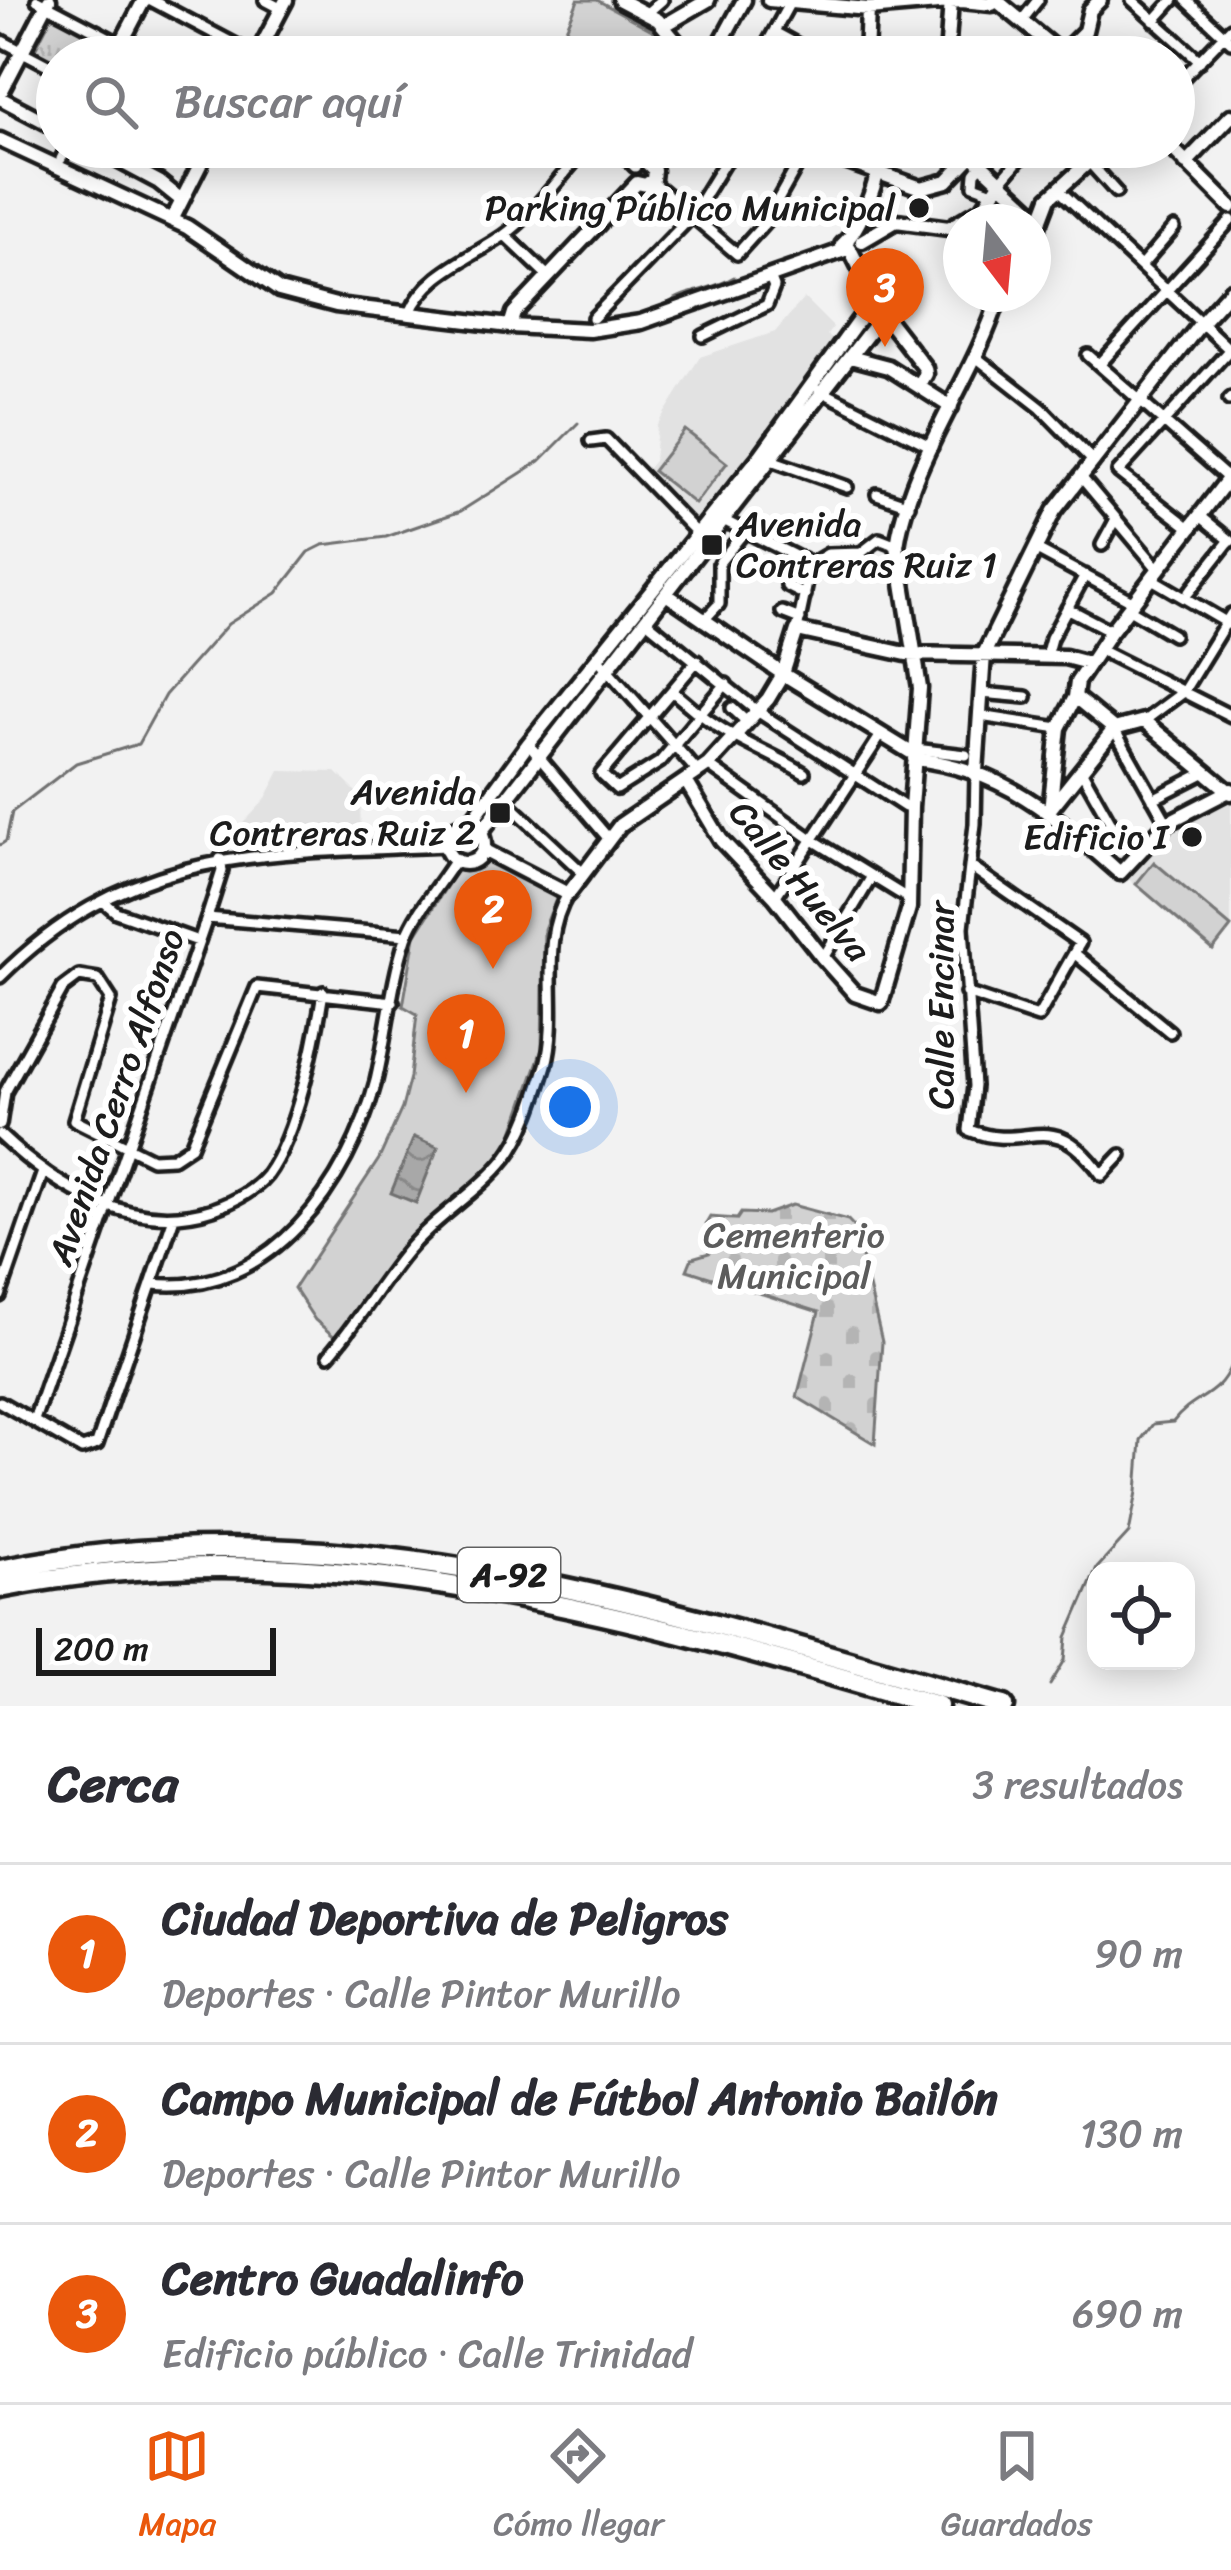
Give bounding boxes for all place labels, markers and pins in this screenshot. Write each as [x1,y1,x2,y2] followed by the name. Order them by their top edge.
[485,176,896,240] place label: Parking Público Municipal
[906,195,932,221] marker: Parking Público Municipal
[846,248,924,347] pin: 3
[735,492,997,597] place label: Avenida Contreras Ruiz 1
[699,532,725,558] marker: Avenida Contreras Ruiz 1
[210,760,476,865] place label: Avenida Contreras Ruiz 2
[487,800,513,826] marker: Avenida Contreras Ruiz 2
[1023,805,1171,869] place label: Edificio I
[1179,824,1205,850] marker: Edificio I
[454,870,532,969] pin: 2
[427,994,505,1093] pin: 1

